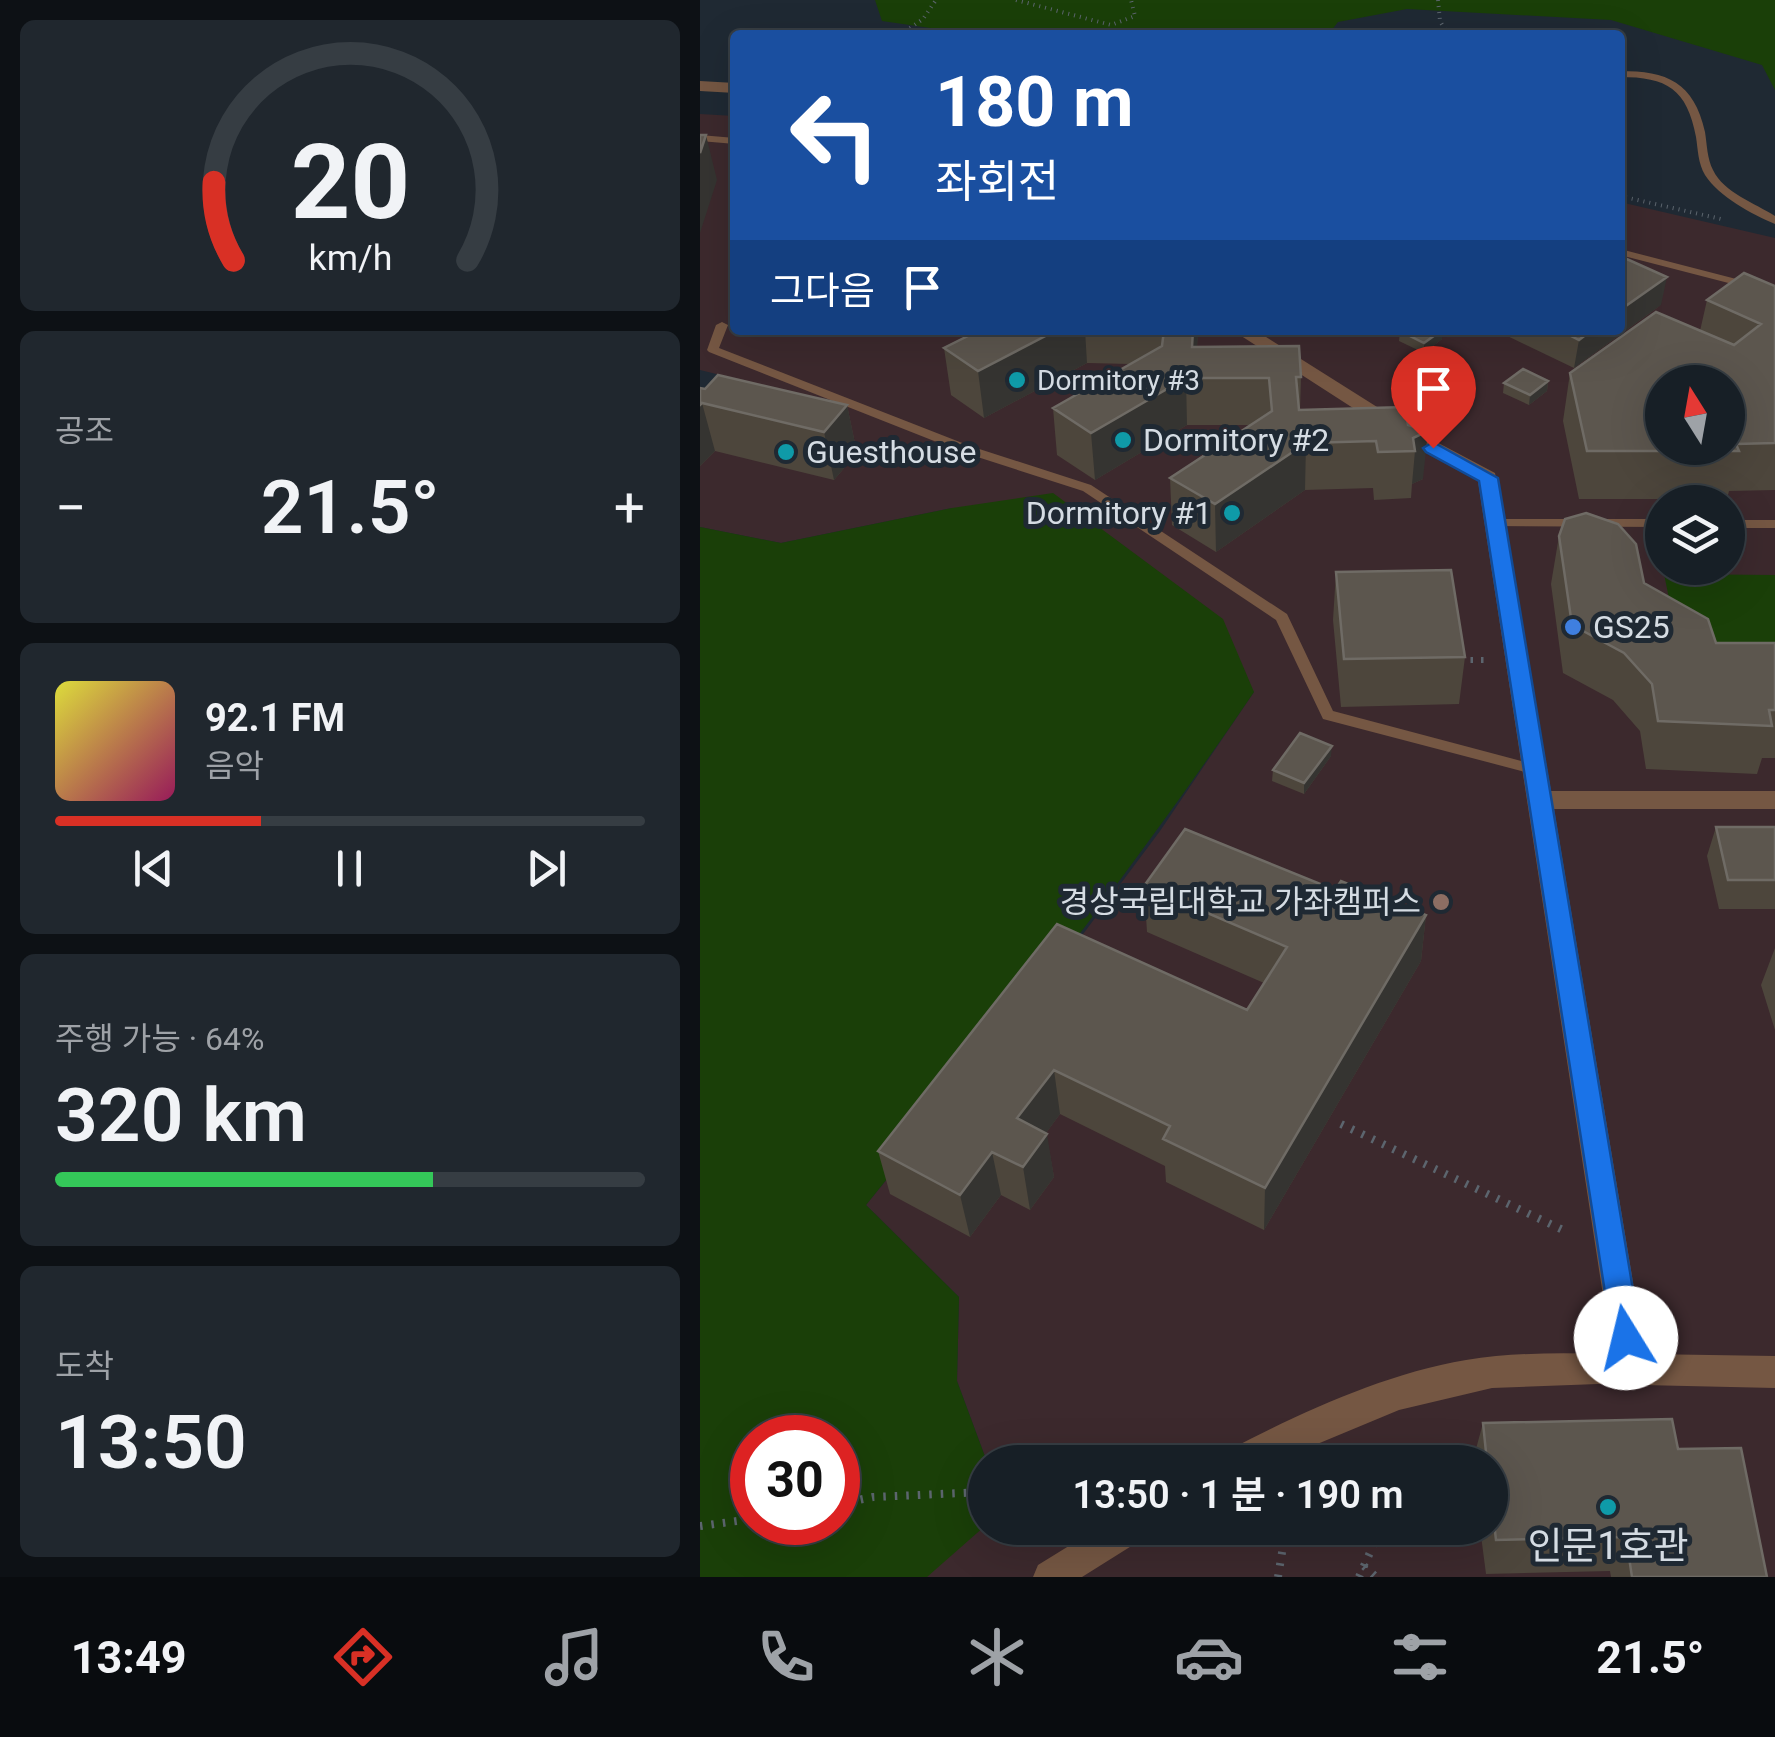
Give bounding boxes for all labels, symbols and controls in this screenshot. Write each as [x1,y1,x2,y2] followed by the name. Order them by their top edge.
[935,61,1134,143] text: 180 m
[770,70,900,200] icon: left
[290,122,410,243] text: 20
[935,155,1059,208] text: 좌회전
[308,237,392,279] text: km/h
[895,260,950,315] icon: arrive
[770,269,875,313] text: 그다음
[1391,346,1476,449] pin
[1406,361,1461,416] icon: arrive
[1037,364,1200,397] place label: Dormitory #3
[1645,365,1745,465] north arrow
[1645,365,1745,585] map controls
[1006,369,1028,391] marker: Dormitory #3
[55,412,114,450] text: 공조
[1143,421,1329,459] place label: Dormitory #2
[1112,429,1134,451] marker: Dormitory #2
[806,433,976,471] place label: Guesthouse
[775,441,797,463] marker: Guesthouse
[261,463,440,551] text: 21.5°
[55,476,86,540] text: −
[614,476,645,540] text: +
[1645,485,1745,585] button: layers
[1026,494,1212,532] place label: Dormitory #1
[1221,502,1243,524] marker: Dormitory #1
[1593,608,1670,646] place label: GS25
[1562,616,1584,638] marker: GS25
[205,696,345,740] text: 92.1 FM
[205,747,264,785] text: 음악
[126,841,181,896] icon: previous
[322,841,377,896] icon: pause
[519,841,574,896] icon: next
[1060,883,1421,921] place label: 경상국립대학교 가좌캠퍼스
[1430,891,1452,913] marker: 경상국립대학교 가좌캠퍼스
[55,1020,264,1058] text: 주행 가능 · 64%
[55,1071,307,1159] text: 320 km
[1574,1286,1678,1390] position arrow
[55,1347,114,1385] text: 도착
[55,1398,247,1486] text: 13:50
[730,1415,860,1545] speed limit sign: 30
[1073,1473,1403,1517] text: 13:50 · 1 분 · 190 m
[1597,1496,1619,1518] marker: 인문1호관
[1527,1524,1689,1568] place label: 인문1호관
[328,1622,398,1692] icon: directions
[539,1622,609,1692] icon: music
[751,1622,821,1692] icon: phone
[962,1622,1032,1692] icon: climate
[1174,1622,1244,1692] icon: car
[1385,1622,1455,1692] icon: filters
[71,1631,187,1684] text: 13:49
[1596,1631,1704,1684] text: 21.5°

